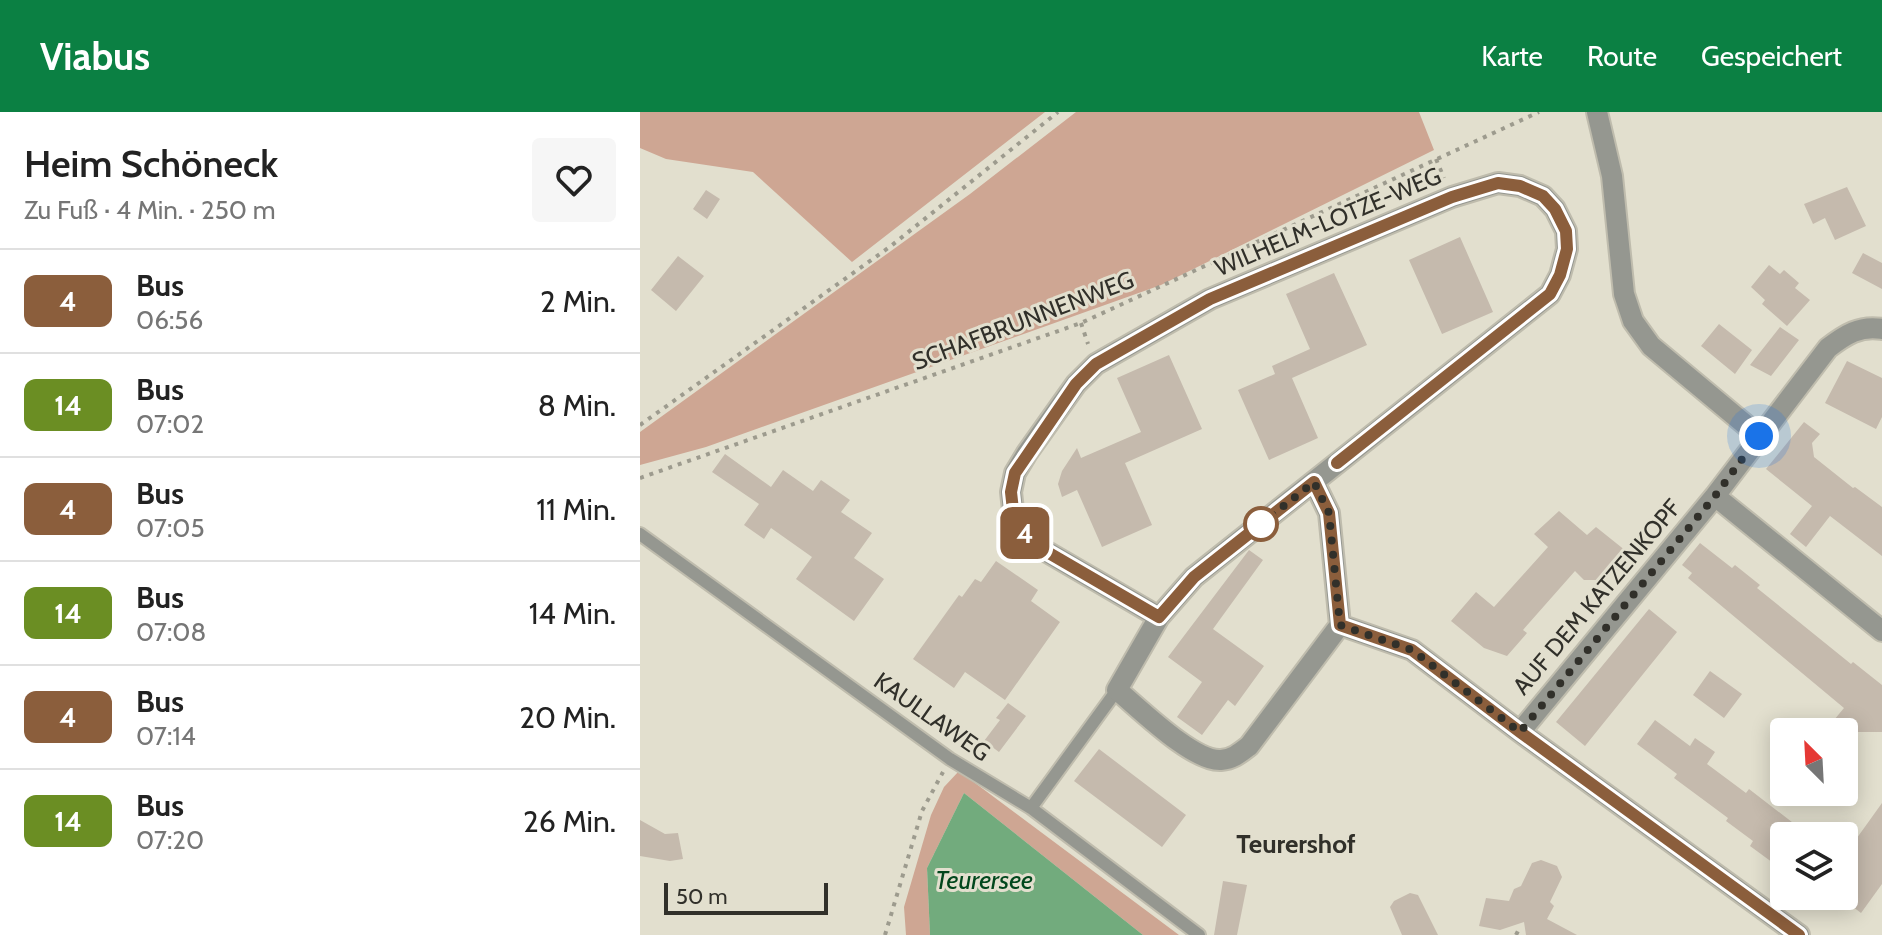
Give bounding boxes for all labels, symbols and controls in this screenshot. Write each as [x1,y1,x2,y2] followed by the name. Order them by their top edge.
[40,33,150,80] text: Viabus
[1481,39,1543,73] text: Karte
[1587,39,1657,73] text: Route
[1701,39,1842,73] text: Gespeichert
[532,138,616,222] button: heart
[24,140,278,187] text: Heim Schöneck
[1210,161,1445,282] street label: WILHELM-LOTZE-WEG
[24,194,276,226] text: Zu Fuß · 4 Min. · 250 m
[908,265,1138,376] street label: SCHAFBRUNNENWEG
[136,267,184,304] text: Bus
[540,283,616,320] text: 2 Min.
[59,284,77,318] text: 4
[136,304,203,336] text: 06:56
[136,371,184,408] text: Bus
[538,387,616,424] text: 8 Min.
[54,388,82,422] text: 14
[136,408,204,440] text: 07:02
[1739,416,1779,456] your location
[136,475,184,512] text: Bus
[536,491,616,528] text: 11 Min.
[59,492,77,526] text: 4
[1506,493,1687,700] street label: AUF DEM KATZENKOPF
[999,507,1051,559] line badge: 4
[1244,507,1278,541] unlabelled marker
[136,512,205,544] text: 07:05
[1016,516,1034,550] text: 4
[136,579,184,616] text: Bus
[529,595,616,632] text: 14 Min.
[54,596,82,630] text: 14
[136,616,206,648] text: 07:08
[869,666,996,767] street label: KAULLAWEG
[136,683,184,720] text: Bus
[519,699,616,736] text: 20 Min.
[59,700,77,734] text: 4
[1770,718,1858,806] north arrow
[1770,718,1858,910] map controls
[136,720,196,752] text: 07:14
[136,787,184,824] text: Bus
[523,803,616,840] text: 26 Min.
[54,804,82,838] text: 14
[1770,822,1858,910] button: layers
[136,824,204,856] text: 07:20
[1236,828,1356,860] district label: Teurershof
[935,864,1033,896] water label: Teurersee
[664,879,828,915] scale bar
[676,883,728,910] text: 50 m

